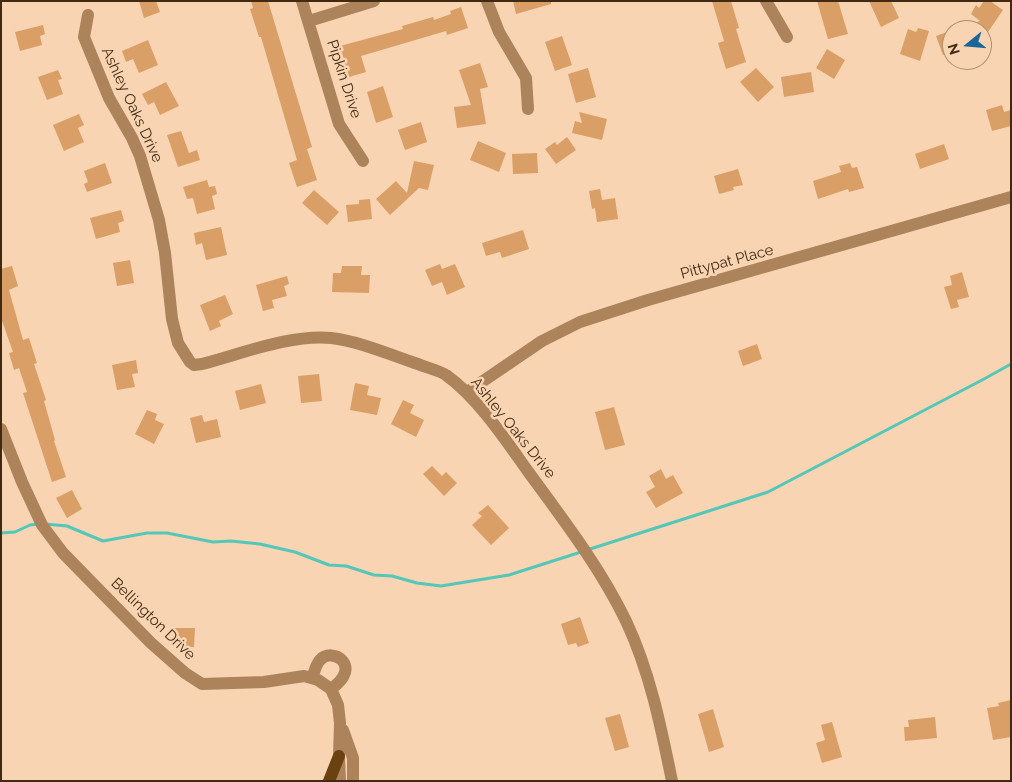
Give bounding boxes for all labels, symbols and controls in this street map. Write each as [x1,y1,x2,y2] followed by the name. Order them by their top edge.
[942,20,992,70] north arrow
[323,37,365,121] street label: Pipkin Drive
[944,42,963,57] text: N
[97,45,167,165] street label: Ashley Oaks Drive
[679,241,775,283] street label: Pittypat Place
[467,374,559,482] street label: Ashley Oaks Drive
[107,574,199,664] street label: Bellington Drive

